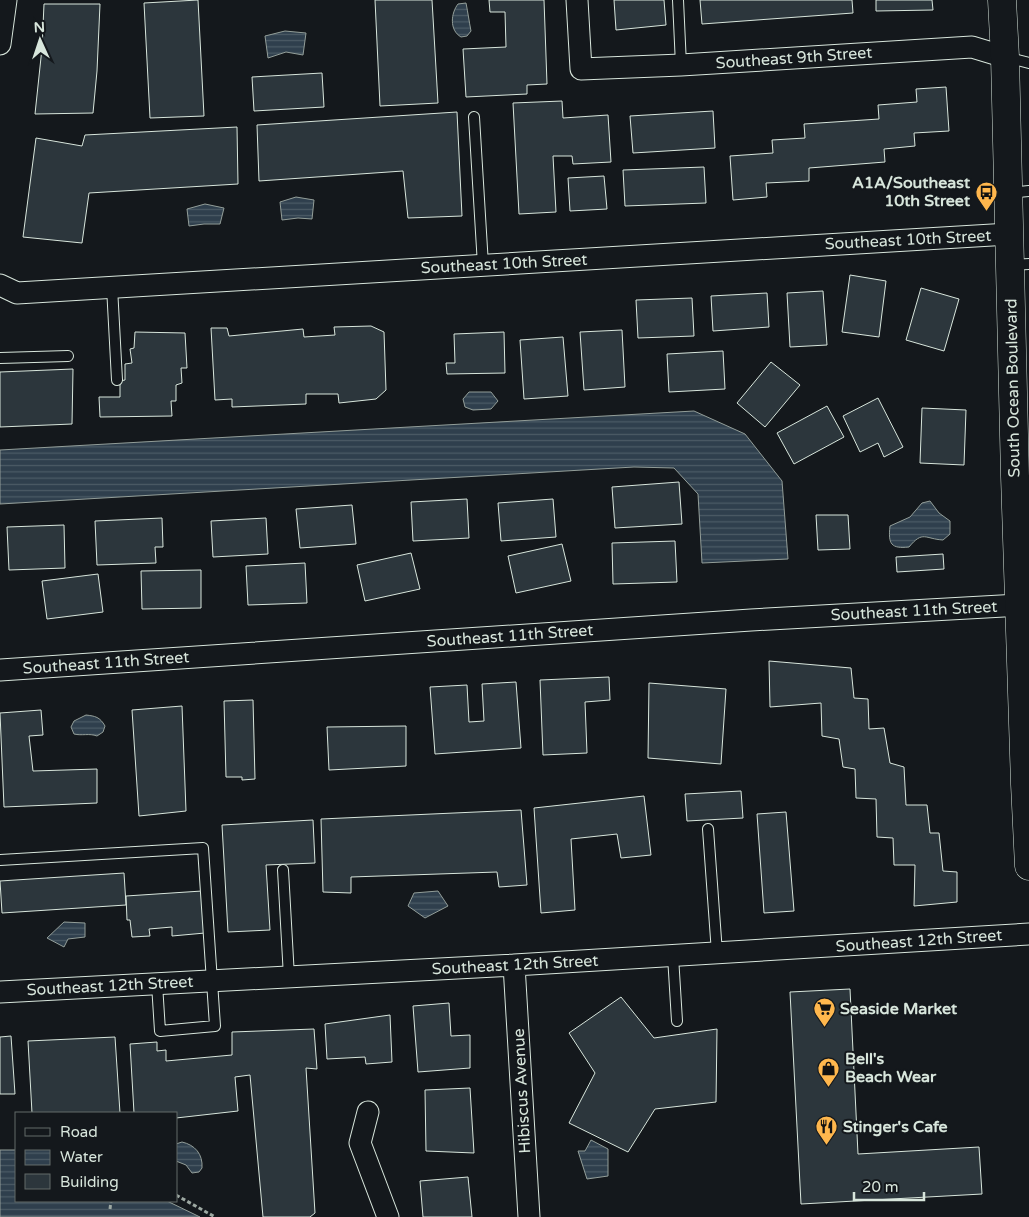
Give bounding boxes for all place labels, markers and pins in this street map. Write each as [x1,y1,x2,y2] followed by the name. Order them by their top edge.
[852,173,971,211] place label: A1A/Southeast 10th Street
[974,180,998,211] bus stop icon: A1A/Southeast 10th Street
[812,997,836,1028] supermarket icon: Seaside Market
[840,999,958,1019] place label: Seaside Market
[845,1049,937,1087] place label: Bell's Beach Wear
[817,1056,841,1087] shop icon: Bell's Beach Wear
[815,1115,839,1146] restaurant icon: Stinger's Cafe
[843,1117,948,1137] place label: Stinger's Cafe

